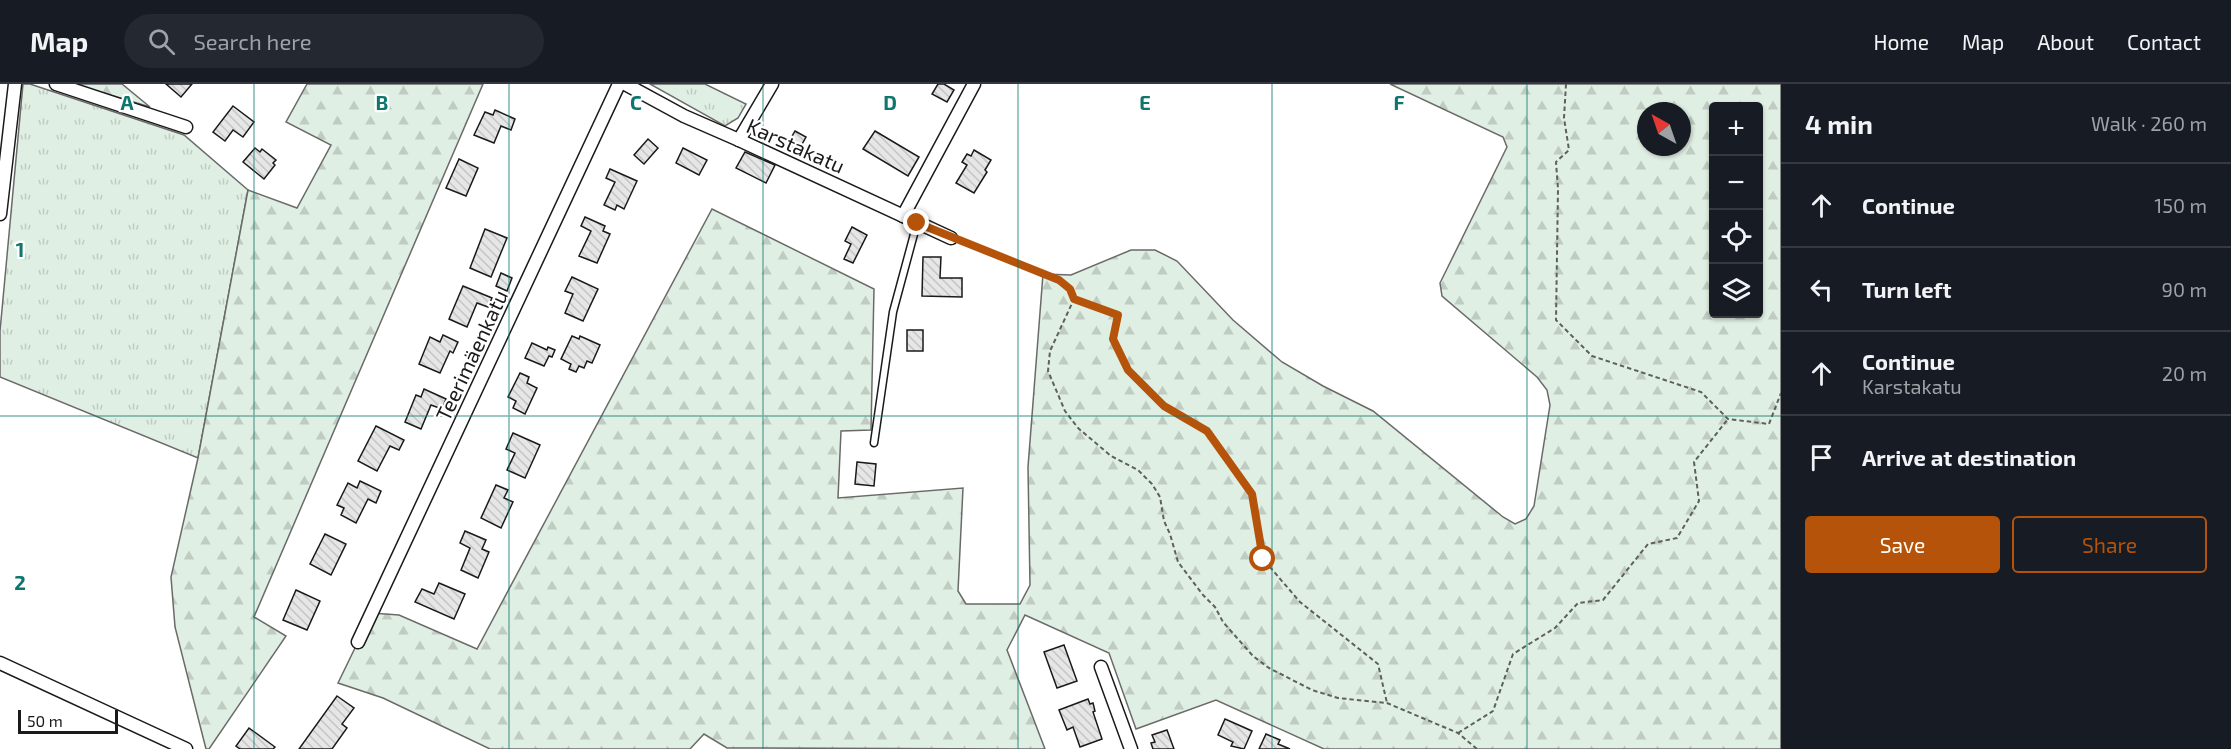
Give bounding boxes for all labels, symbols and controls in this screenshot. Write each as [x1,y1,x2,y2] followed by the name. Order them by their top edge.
[124,14,544,68] search box
[30,24,88,58] text: Map
[145,25,178,58] icon: search
[193,28,312,54] text: Search here
[1873,29,1929,54] text: Home
[1962,29,2004,54] text: Map
[2037,29,2094,54] text: About
[2127,29,2201,54] text: Contact
[120,90,134,114] text: A
[376,90,388,114] text: B
[630,90,642,114] text: C
[883,90,897,114] text: D
[1139,90,1151,114] text: E
[1393,90,1405,114] text: F
[1637,102,1691,156] north arrow
[1709,102,1763,318] map controls
[1709,102,1763,156] button: +
[1805,108,1873,139] text: 4 min
[2091,111,2207,135] text: Walk · 260 m
[743,112,849,178] street label: Karstakatu
[1709,156,1763,210] button: −
[1805,189,1838,222] icon: ahead
[1862,192,1955,218] text: Continue
[2154,193,2207,217] text: 150 m
[903,209,929,235] route end
[1709,210,1763,264] button: locate
[16,237,24,261] text: 1
[1709,264,1763,318] button: layers
[1805,273,1838,306] icon: left
[1862,276,1951,302] text: Turn left
[2162,277,2207,301] text: 90 m
[430,286,512,424] street label: Teerimäenkatu
[1862,348,1955,374] text: Continue
[1805,357,1838,390] icon: ahead
[2162,361,2207,385] text: 20 m
[1862,374,1962,398] text: Karstakatu
[1805,441,1838,474] icon: arrive
[1862,444,2076,470] text: Arrive at destination
[1805,516,2000,573] button: Save
[2012,516,2207,573] button: Share
[1249,545,1275,571] route start
[14,570,26,594] text: 2
[18,707,118,734] scale bar
[27,711,63,730] text: 50 m

